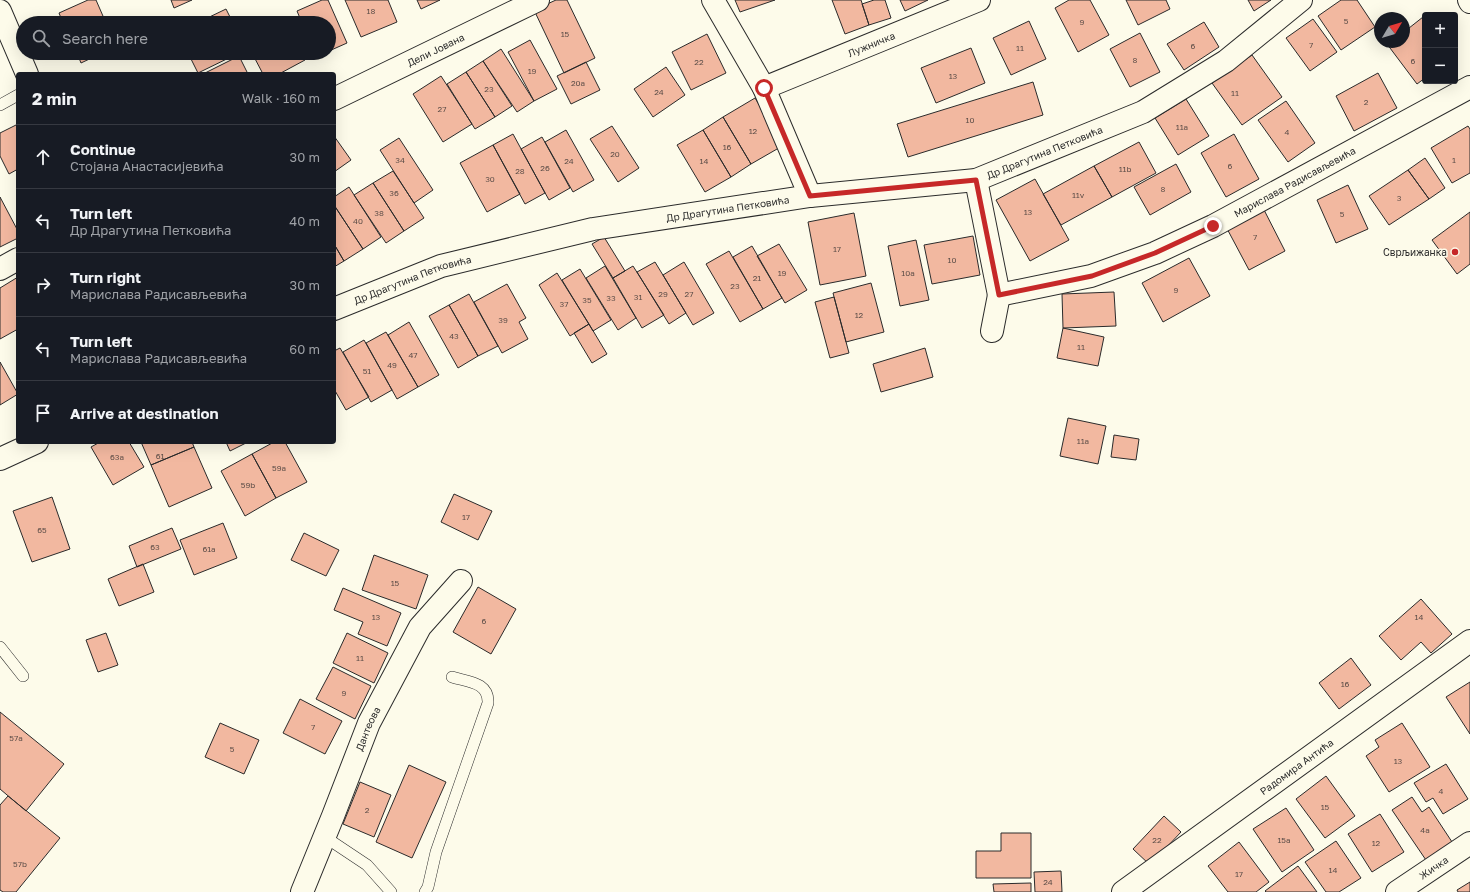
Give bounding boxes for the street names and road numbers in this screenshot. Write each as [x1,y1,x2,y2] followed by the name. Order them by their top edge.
[846,29,897,59] street label: Лужничка
[405,31,466,69] street label: Дели Јована
[985,123,1104,181] street label: Др Драгутина Петковића
[1232,144,1357,220] street label: Марислава Радисављевића
[665,193,790,224] street label: Др Драгутина Петковића
[352,253,472,306] street label: Др Драгутина Петковића
[353,705,383,753] street label: Дантеова
[1257,736,1335,797] street label: Радомира Антића
[1417,853,1450,882] street label: Жичка

